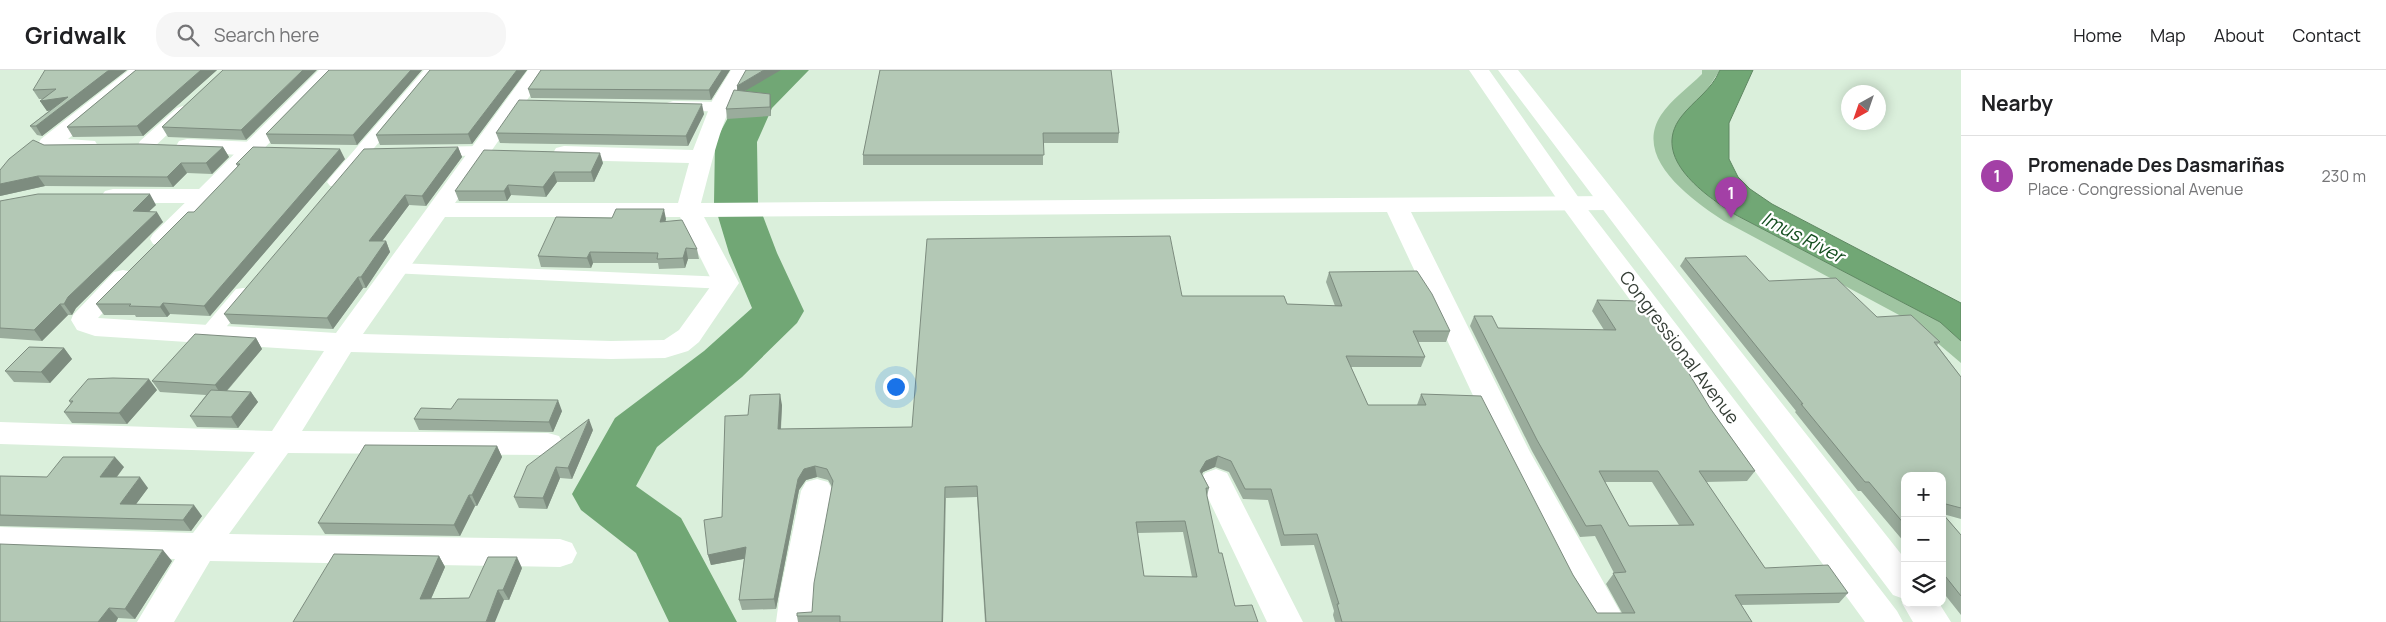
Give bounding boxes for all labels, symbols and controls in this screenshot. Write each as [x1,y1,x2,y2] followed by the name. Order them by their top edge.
[156,12,506,57] search box
[25,18,126,51] text: Gridwalk
[174,21,202,49] icon: search
[214,22,319,48] text: Search here
[2073,23,2122,47] text: Home
[2150,23,2186,47] text: Map
[2214,23,2264,47] text: About
[2292,23,2361,47] text: Contact
[1841,85,1886,130] north arrow
[1981,89,2053,117] text: Nearby
[2028,152,2285,178] text: Promenade Des Dasmariñas
[1993,165,2001,187] text: 1
[2322,165,2366,187] text: 230 m
[1715,177,1747,218] pin: 1
[2028,178,2243,200] text: Place · Congressional Avenue
[1757,205,1851,270] water label: Imus River
[1615,266,1745,428] street label: Congressional Avenue
[883,374,909,400] your location
[1901,472,1946,607] map controls
[1901,472,1946,517] button: +
[1901,517,1946,562] button: −
[1901,562,1946,607] button: layers

